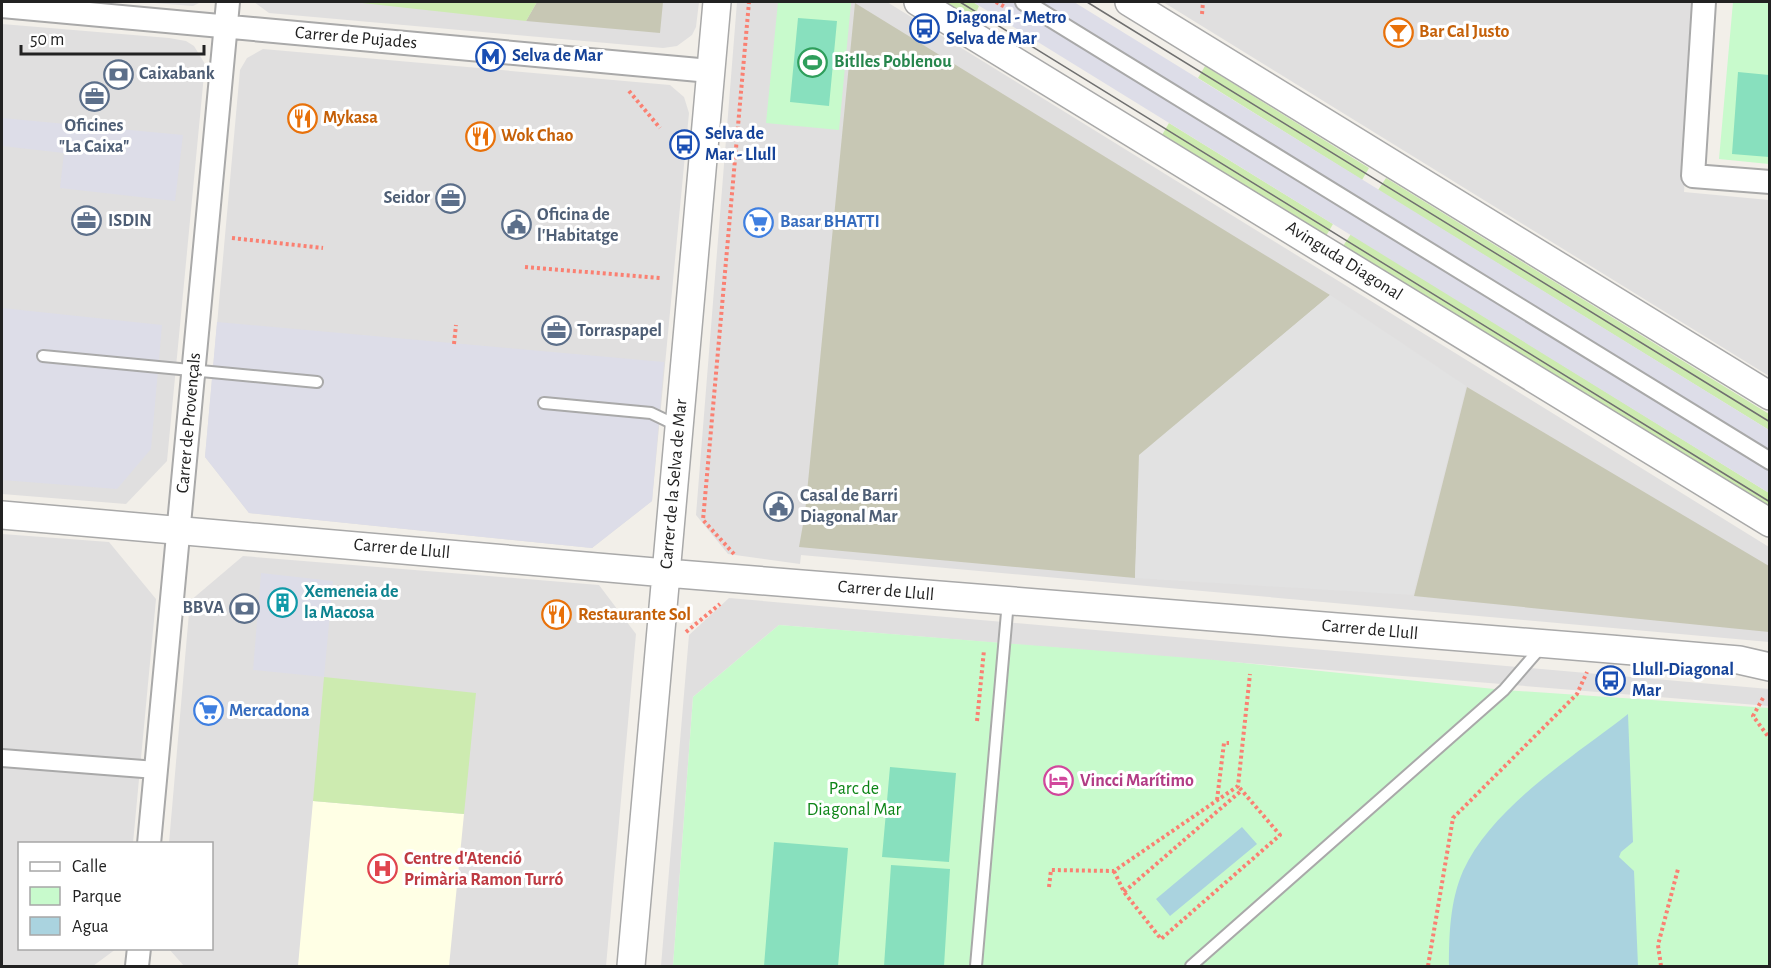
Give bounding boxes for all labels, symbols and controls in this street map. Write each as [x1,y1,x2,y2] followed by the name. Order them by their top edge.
[946,9,1067,48] place label: Diagonal - Metro Selva de Mar
[909,12,941,44] bus stop icon: Diagonal - Metro Selva de Mar
[1382,16,1414,48] bar icon: Bar Cal Justo
[21,18,204,56] scale bar
[1419,23,1509,41] place label: Bar Cal Justo
[294,24,418,52] street label: Carrer de Pujades
[30,31,64,49] text: 50 m
[475,40,507,72] metro station icon: Selva de Mar
[797,46,829,78] sports icon: Bitlles Poblenou
[512,47,603,65] place label: Selva de Mar
[834,53,952,71] place label: Bitlles Poblenou
[102,58,134,90] bank icon: Caixabank
[139,65,215,83] place label: Caixabank
[78,81,110,113] office icon: Oficines "La Caixa"
[286,102,318,134] restaurant icon: Mykasa
[323,109,378,127] place label: Mykasa
[59,117,129,156] place label: Oficines "La Caixa"
[464,120,496,152] restaurant icon: Wok Chao
[705,125,776,164] place label: Selva de Mar - Llull
[501,127,574,145] place label: Wok Chao
[668,128,700,160] bus stop icon: Selva de Mar - Llull
[435,182,467,214] office icon: Seidor
[384,189,431,207] place label: Seidor
[71,205,103,237] office icon: ISDIN
[537,206,618,245] place label: Oficina de l'Habitatge
[743,206,775,238] supermarket icon: Basar BHATTI
[500,209,532,241] public building icon: Oficina de l'Habitatge
[108,212,152,230] place label: ISDIN
[780,213,880,231] place label: Basar BHATTI
[1283,218,1405,304] street label: Avinguda Diagonal
[540,315,572,347] office icon: Torraspapel
[577,322,662,340] place label: Torraspapel
[174,352,204,494] street label: Carrer de Provençals
[658,398,690,570] street label: Carrer de la Selva de Mar
[800,487,898,526] place label: Casal de Barri Diagonal Mar
[763,490,795,522] public building icon: Casal de Barri Diagonal Mar
[353,536,451,562] street label: Carrer de Llull
[837,578,935,604] street label: Carrer de Llull
[304,583,398,622] place label: Xemeneia de la Macosa
[267,586,299,618] building icon: Xemeneia de la Macosa
[229,592,261,624] bank icon: BBVA
[182,599,224,617] place label: BBVA
[541,599,573,631] restaurant icon: Restaurante Sol
[578,606,691,624] place label: Restaurante Sol
[1321,617,1419,643] street label: Carrer de Llull
[1632,661,1734,700] place label: Llull-Diagonal Mar
[1595,664,1627,696] bus stop icon: Llull-Diagonal Mar
[192,695,224,727] supermarket icon: Mercadona
[229,702,310,720] place label: Mercadona
[1043,765,1075,797] hotel icon: Vincci Marítimo
[1080,772,1194,790] place label: Vincci Marítimo
[807,780,902,819] park label: Parc de Diagonal Mar
[18,842,213,950] legend
[404,850,563,889] place label: Centre d'Atenció Primària Ramon Turró
[367,853,399,885] hospital icon: Centre d'Atenció Primària Ramon Turró
[72,858,107,876] text: Calle
[72,888,121,906] text: Parque
[72,918,109,936] text: Agua

